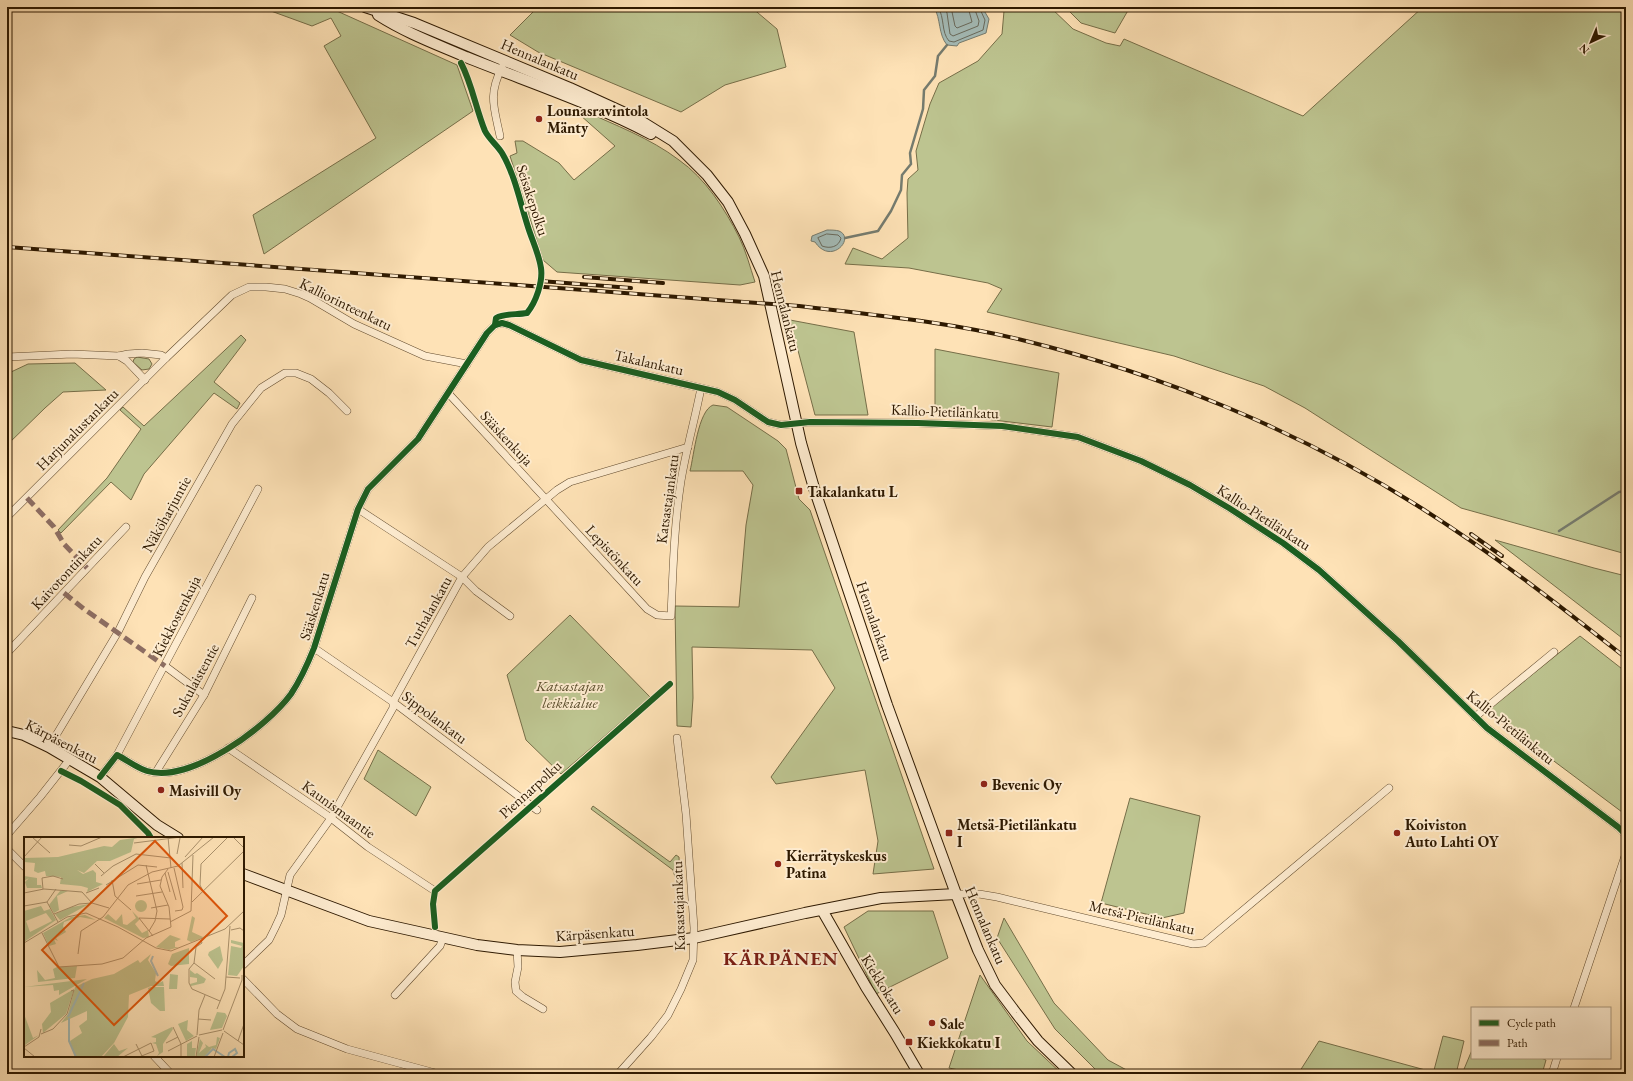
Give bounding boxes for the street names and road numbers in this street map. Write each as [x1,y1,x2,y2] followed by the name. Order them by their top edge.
[498,34,582,84] street label: Hennalankatu
[513,162,553,238] street label: Seisakepolku
[767,268,805,354] street label: Hennalankatu
[296,273,396,335] street label: Kalliorinteenkatu
[612,345,686,379] street label: Takalankatu
[32,384,122,474] street label: Harjunalustankatu
[891,400,999,422] street label: Kallio-Pietilänkatu
[477,406,537,470] street label: Sääskenkuja
[651,453,683,545] street label: Katsastajankatu
[137,472,195,555] street label: Näköharjuntie
[1214,480,1315,554] street label: Kallio-Pietilänkatu
[582,521,648,590] street label: Lepistönkatu
[26,531,106,613] street label: Kaivotontinkatu
[295,570,333,642] street label: Sääskenkatu
[147,572,205,660] street label: Kiekkostenkuja
[400,572,456,652] street label: Turhalankatu
[853,579,898,663] street label: Hennalankatu
[167,640,223,720] street label: Sukulaistentie
[399,686,471,748] street label: Sippolankatu
[1463,686,1559,768] street label: Kallio-Pietilänkatu
[23,715,102,767] street label: Kärpäsenkatu
[495,756,565,822] street label: Piennarpolku
[298,776,380,842] street label: Kaunismaantie
[667,861,689,951] street label: Katsastajankatu
[961,883,1011,967] street label: Hennalankatu
[1087,896,1197,938] street label: Metsä-Pietilänkatu
[555,921,635,945] street label: Kärpäsenkatu
[857,951,909,1017] street label: Kiekkokatu

